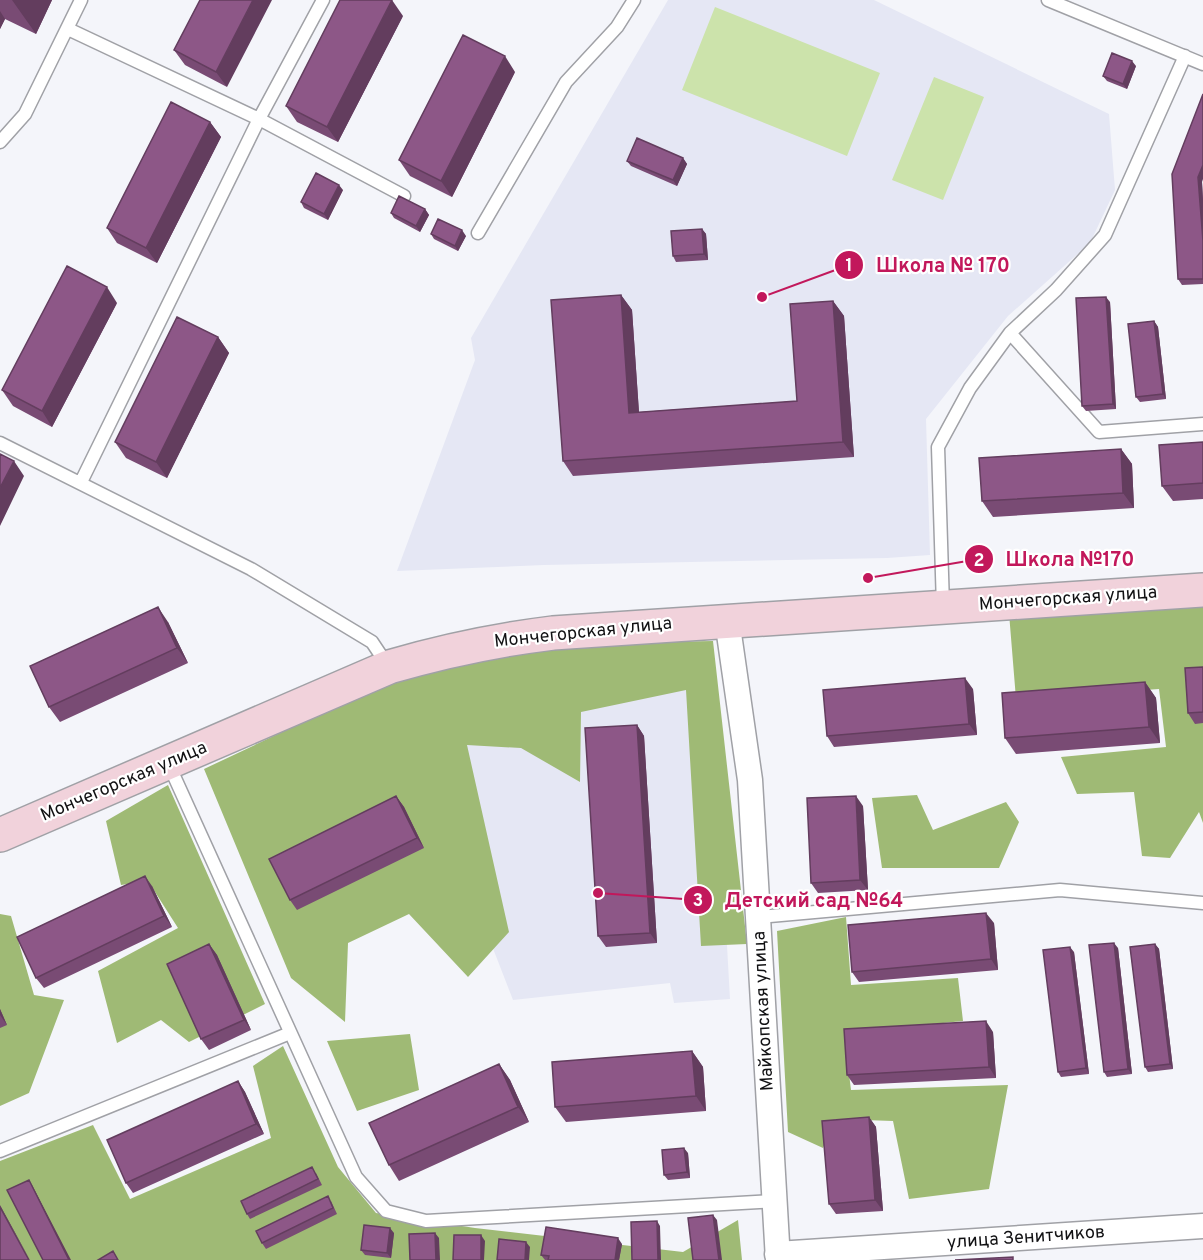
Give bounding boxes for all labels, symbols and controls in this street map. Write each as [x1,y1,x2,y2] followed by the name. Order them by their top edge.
[834,246,1022,284] callout: Школа № 170
[876,254,1010,280] text: Школа № 170
[845,255,853,278] text: 1
[964,540,1147,578] callout: Школа №170
[1006,548,1134,574] text: Школа №170
[973,550,985,573] text: 2
[978,581,1158,617] street label: Мончегорская улица
[493,612,673,654] street label: Мончегорская улица
[37,737,211,827] street label: Мончегорская улица
[683,881,916,919] callout: Детский сад №64
[725,889,903,915] text: Детский сад №64
[693,890,703,913] text: 3
[748,930,780,1092] street label: Майкопская улица
[946,1221,1106,1255] street label: улица Зенитчиков

